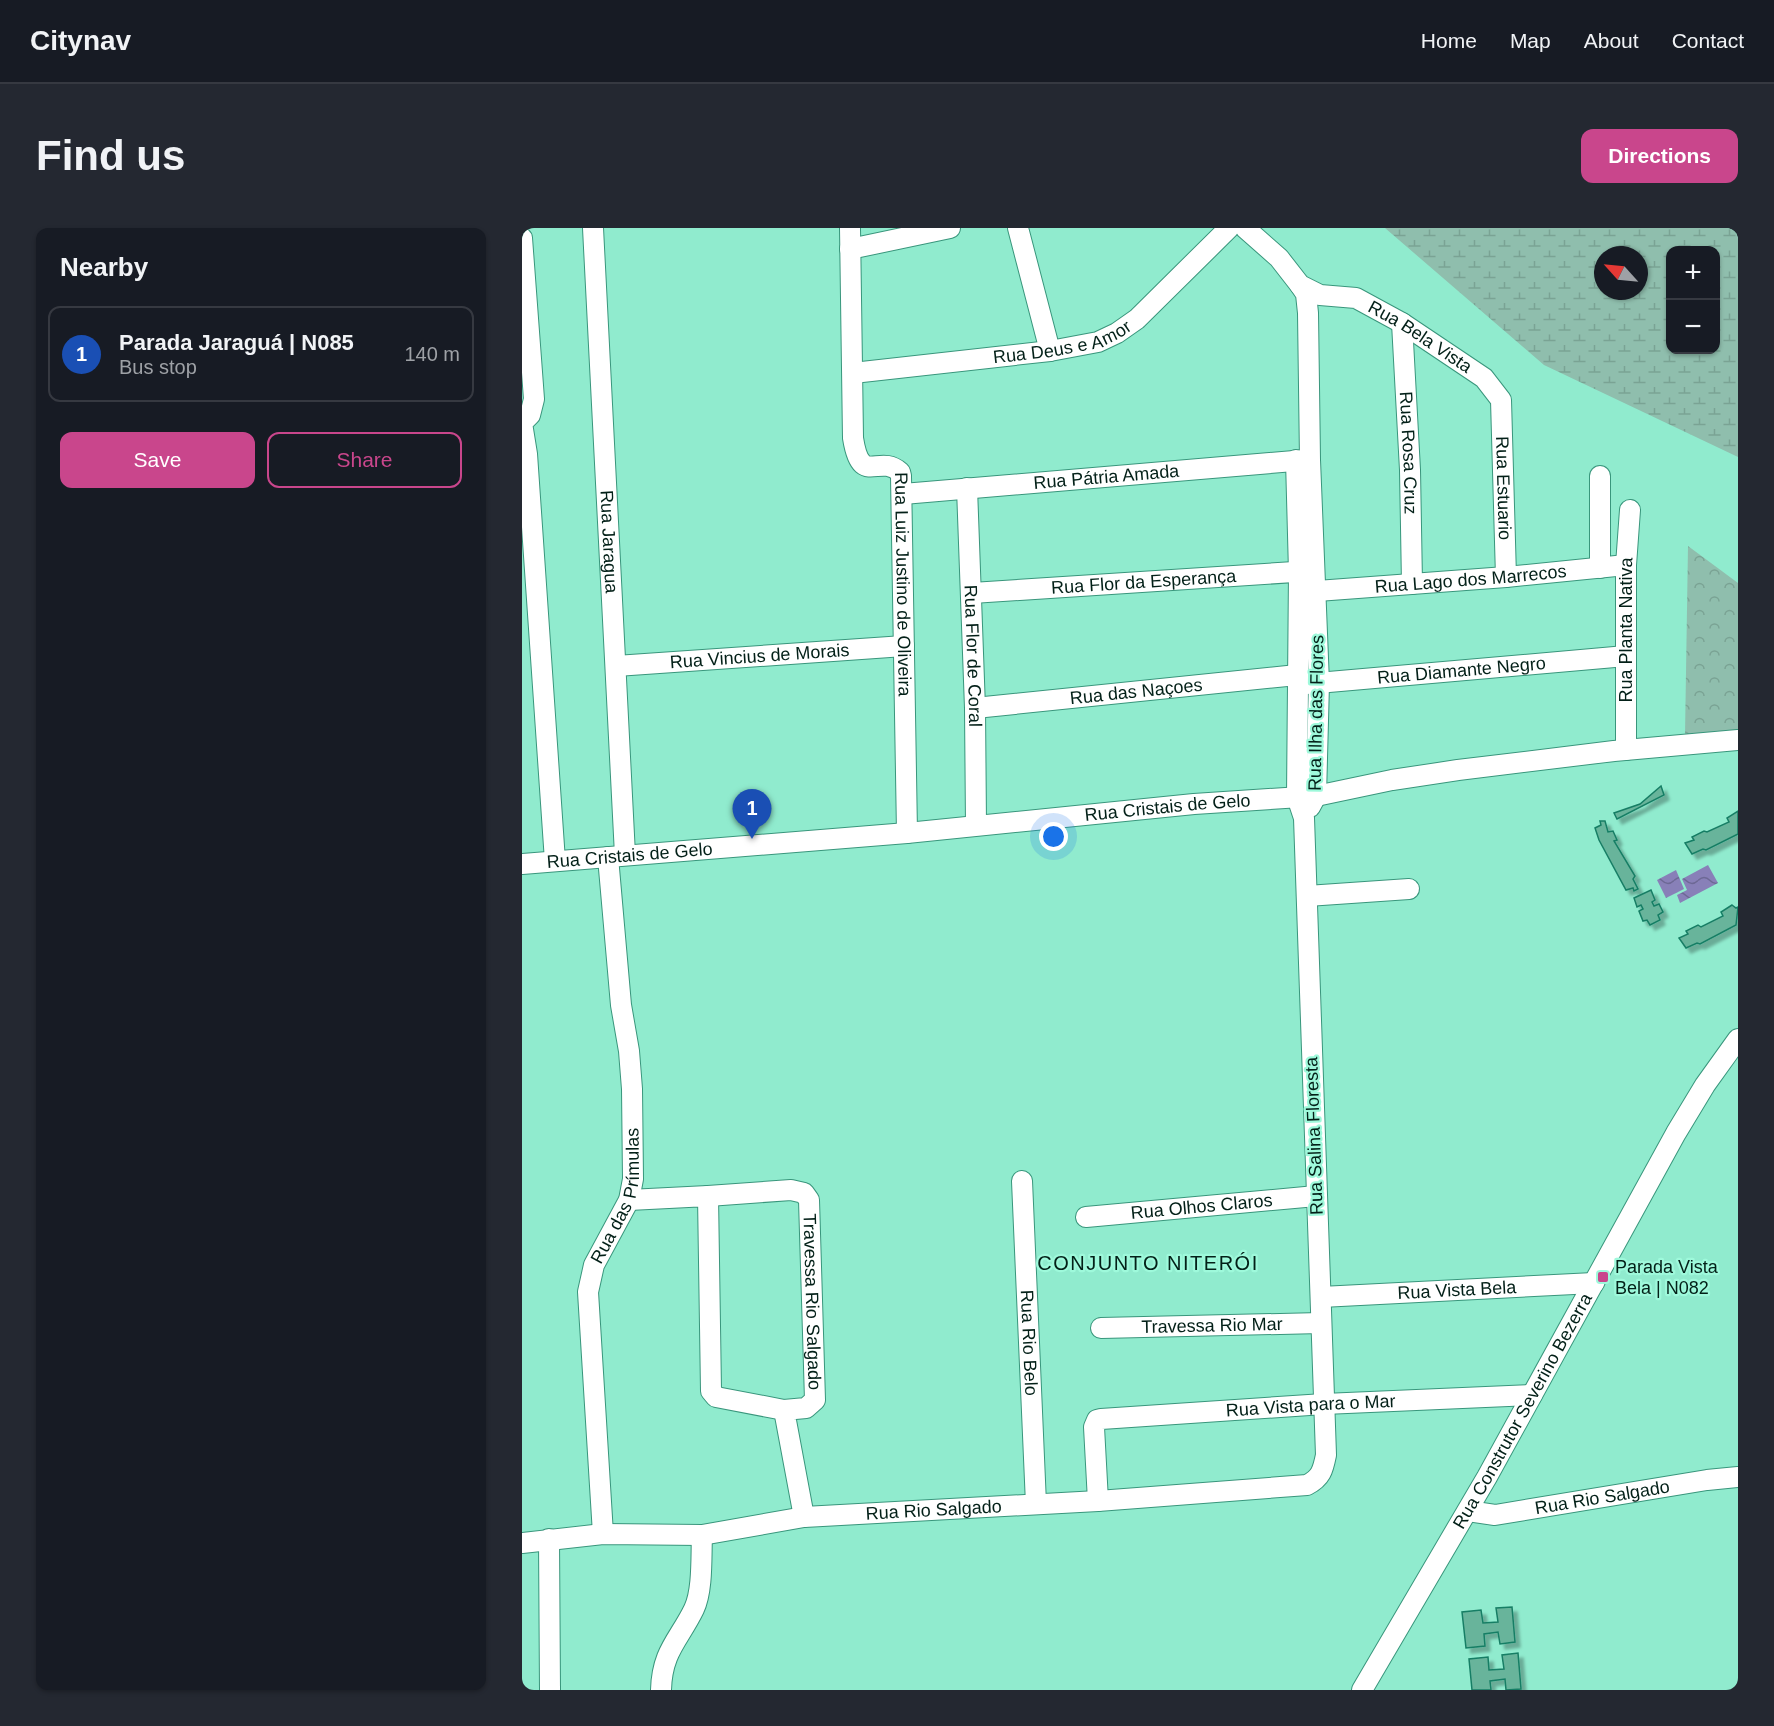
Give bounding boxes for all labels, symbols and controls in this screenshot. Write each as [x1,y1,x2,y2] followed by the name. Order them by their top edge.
[30,25,131,56] text: Citynav
[1421,29,1477,52] text: Home
[1510,29,1551,52] text: Map
[1584,29,1639,52] text: About
[1672,29,1744,52] text: Contact
[1581,129,1738,183] button: Directions
[36,132,185,179] text: Find us
[1594,246,1648,300] north arrow
[1666,246,1720,354] map controls
[1666,246,1720,300] button: +
[60,252,148,282] text: Nearby
[1365,297,1477,378] street label: Rua Bela Vista
[1666,300,1720,354] button: −
[992,316,1135,367] street label: Rua Deus e Amor
[119,330,354,355] text: Parada Jaraguá | N085
[76,343,87,365] text: 1
[404,343,460,365] text: 140 m
[119,356,197,378] text: Bus stop
[1396,391,1421,515] street label: Rua Rosa Cruz
[60,432,255,488] button: Save
[267,432,462,488] button: Share
[1492,436,1515,540] street label: Rua Estuario
[1033,461,1181,493] street label: Rua Pátria Amada
[891,472,915,698] street label: Rua Luiz Justino de Oliveira
[596,490,622,595] street label: Rua Jaragua
[1616,556,1637,703] street label: Rua Planta Nativa
[1374,561,1567,597] street label: Rua Lago dos Marrecos
[1051,566,1238,598] street label: Rua Flor da Esperança
[961,584,985,727] street label: Rua Flor de Coral
[1305,635,1327,791] street label: Rua Ilha das Flores
[669,640,850,672] street label: Rua Vincius de Morais
[1376,653,1547,688] street label: Rua Diamante Negro
[1069,675,1203,708] street label: Rua das Naçoes
[732,790,772,839] pin: 1
[1084,790,1251,825] street label: Rua Cristais de Gelo
[1039,822,1068,851] your location
[546,839,713,872] street label: Rua Cristais de Gelo
[1301,1056,1327,1215] street label: Rua Salina Floresta
[587,1128,643,1267] street label: Rua das Prímulas
[1130,1190,1273,1223] street label: Rua Olhos Claros
[799,1213,825,1390] street label: Travessa Rio Salgado
[1037,1252,1259,1274] district label: CONJUNTO NITERÓI
[1615,1257,1719,1298] place label: Parada Vista Bela | N082
[1596,1270,1610,1284] marker: Parada Vista Bela | N082
[1397,1277,1518,1303] street label: Rua Vista Bela
[1017,1289,1041,1396] street label: Rua Rio Belo
[1449,1289,1596,1532] street label: Rua Construtor Severino Bezerra
[1141,1314,1283,1337] street label: Travessa Rio Mar
[1225,1391,1396,1421] street label: Rua Vista para o Mar
[1533,1476,1671,1518] street label: Rua Rio Salgado
[865,1496,1002,1524] street label: Rua Rio Salgado

